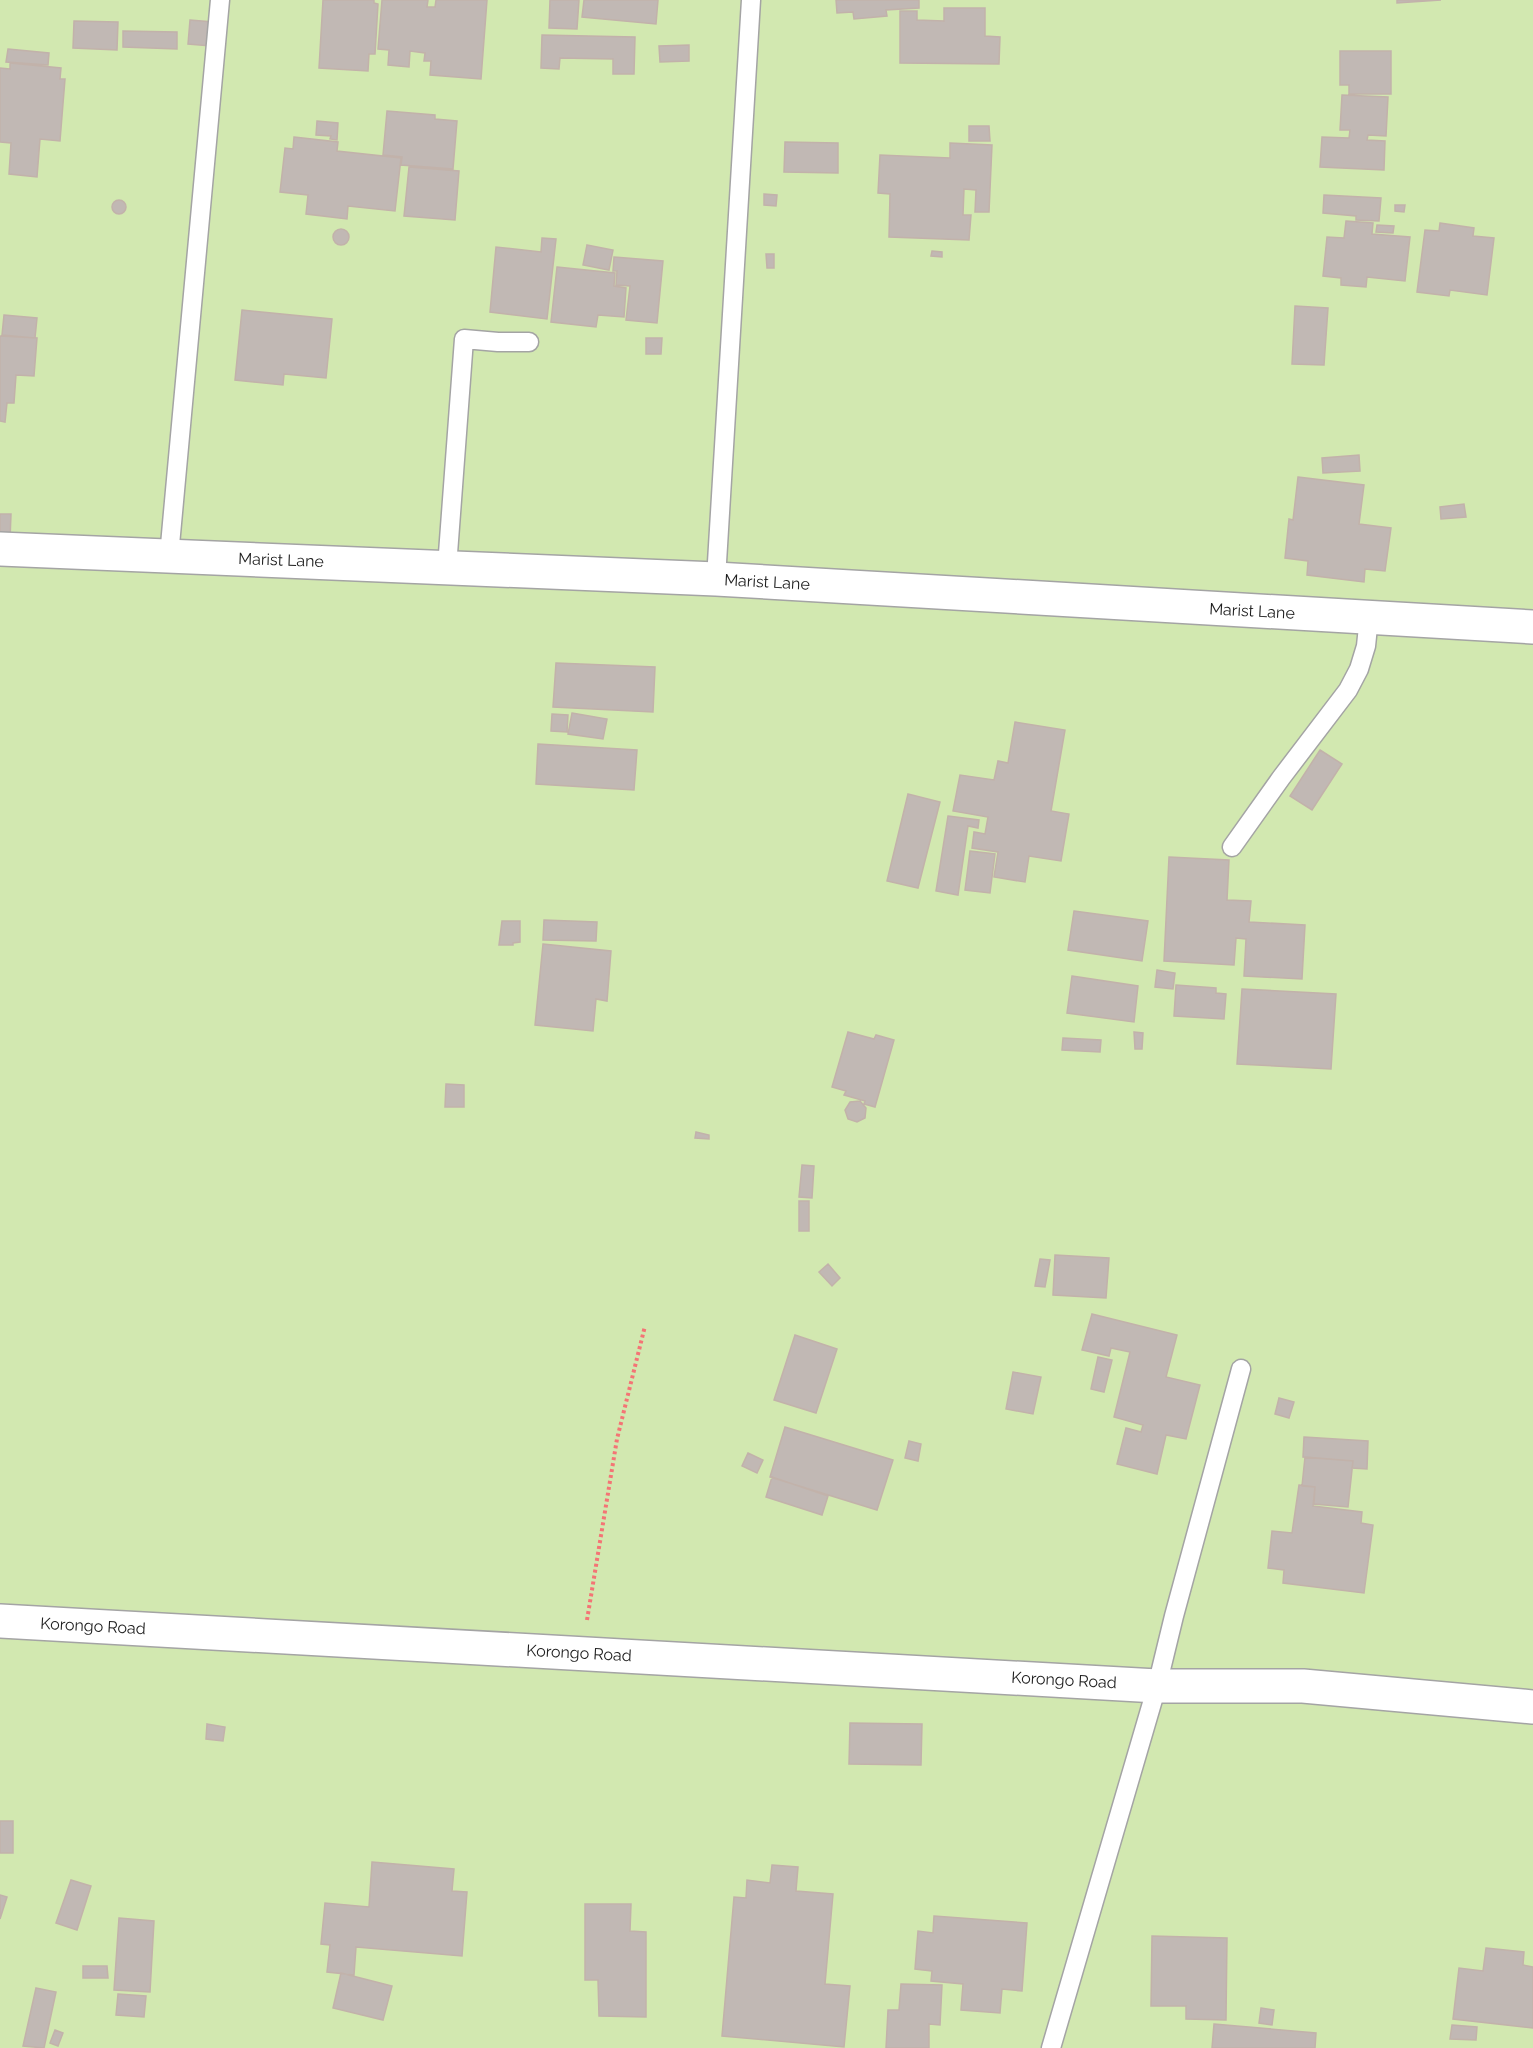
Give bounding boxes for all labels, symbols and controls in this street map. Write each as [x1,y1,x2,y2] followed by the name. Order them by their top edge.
[238,549,324,571] street label: Marist Lane
[724,570,810,594] street label: Marist Lane
[1209,599,1295,623] street label: Marist Lane
[40,1614,146,1638] street label: Korongo Road
[526,1641,632,1665] street label: Korongo Road
[1011,1668,1117,1692] street label: Korongo Road

